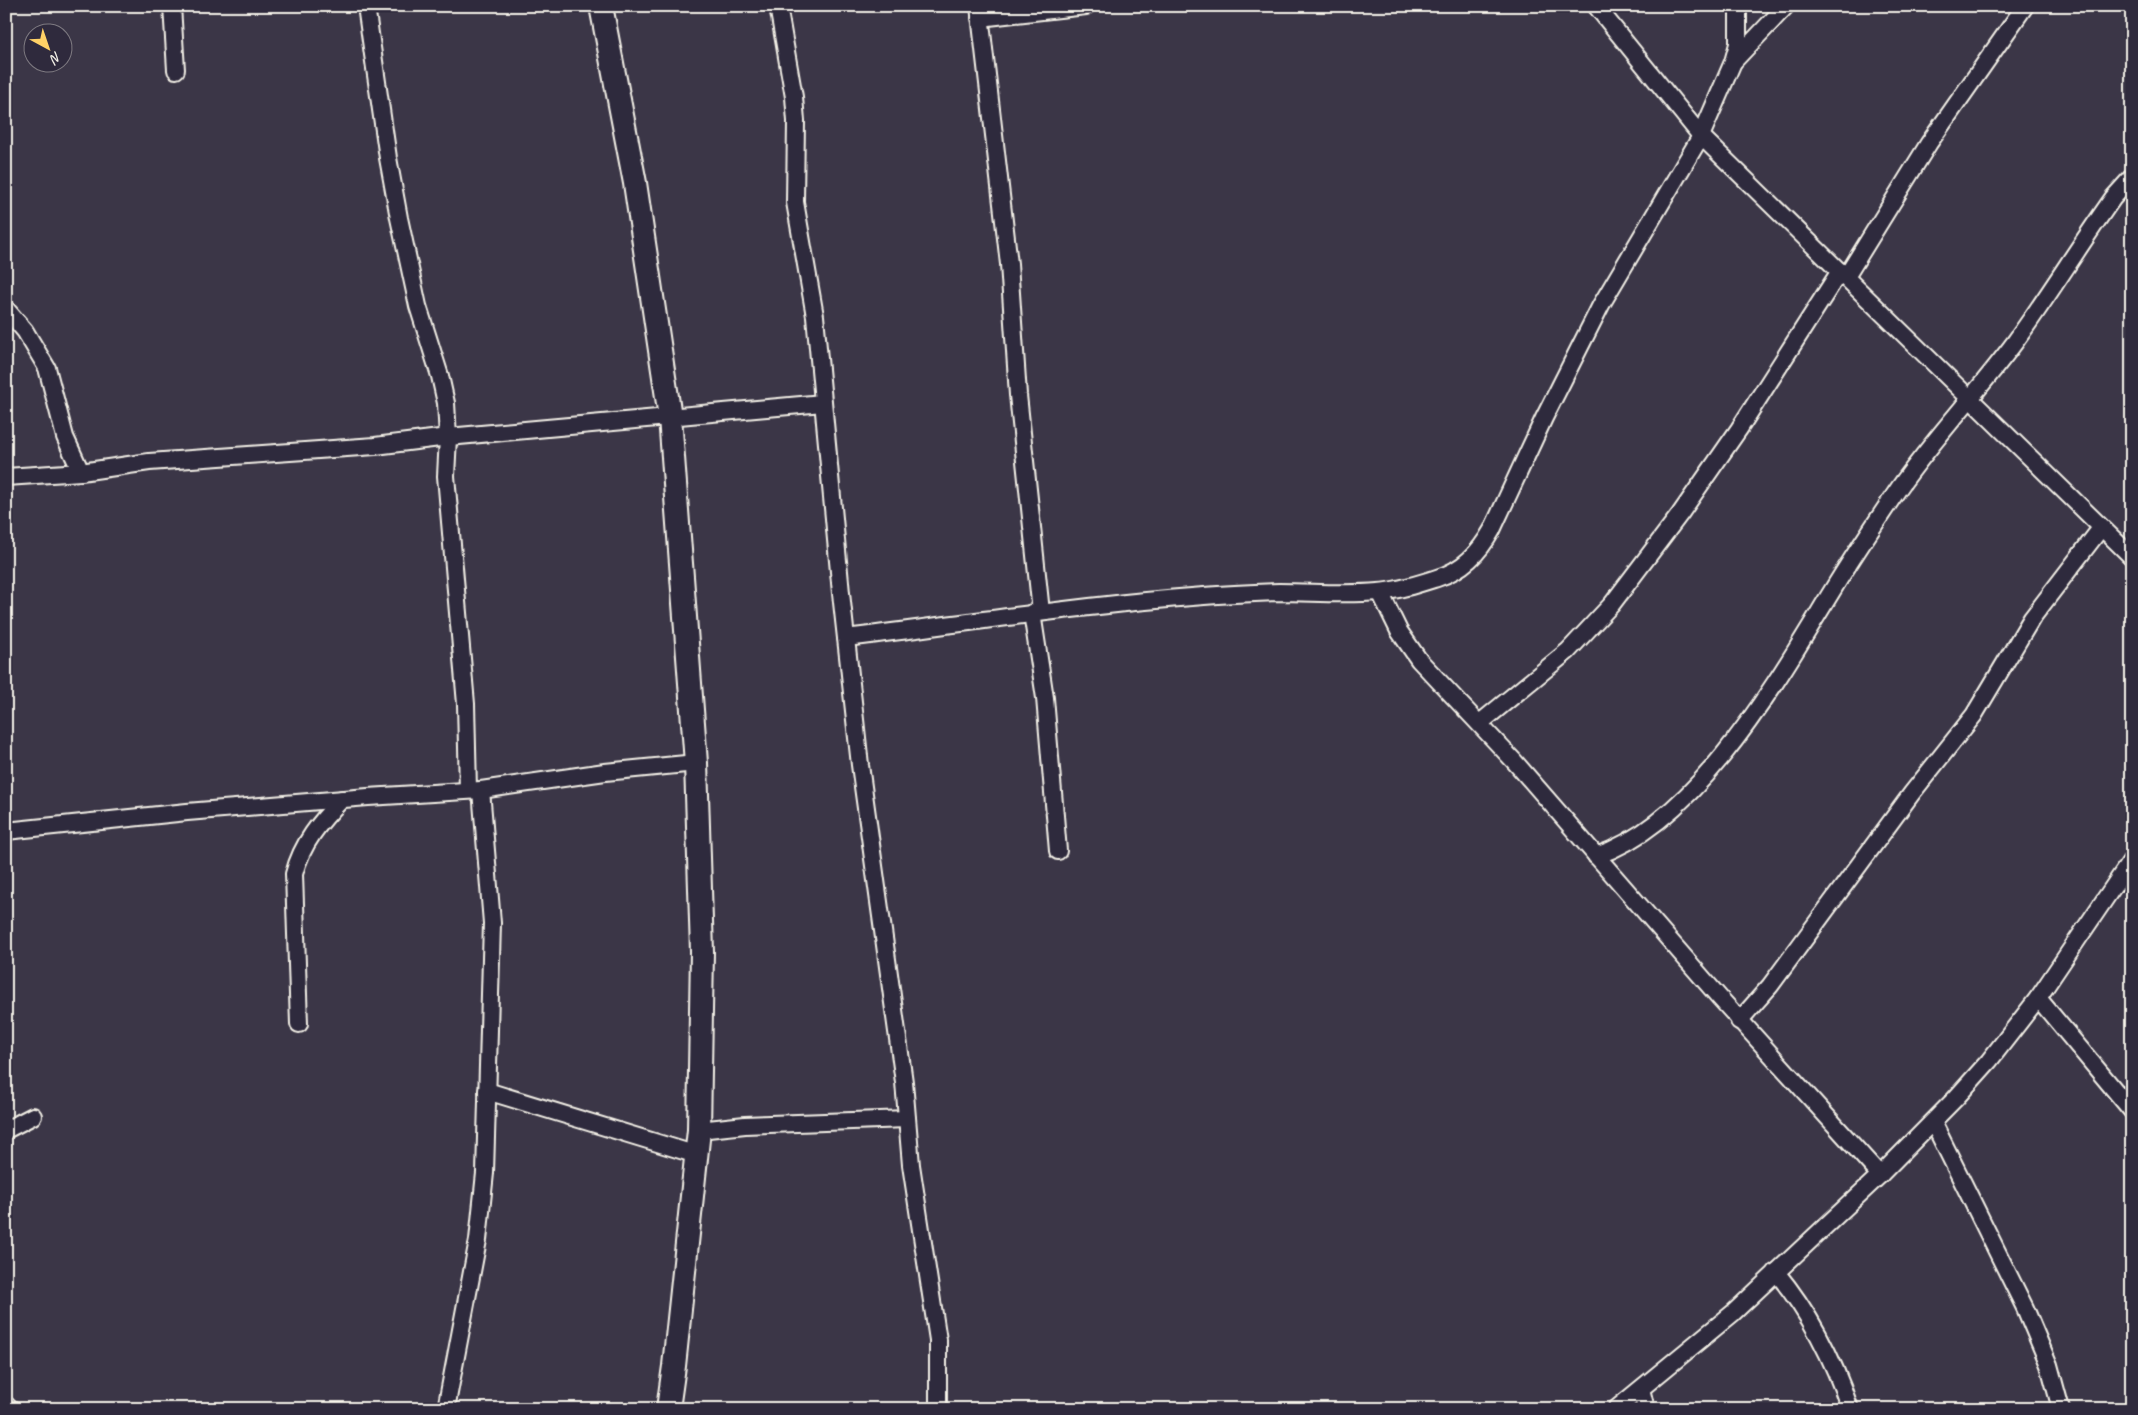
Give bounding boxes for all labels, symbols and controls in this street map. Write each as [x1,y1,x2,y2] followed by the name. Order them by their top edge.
[22,22,72,72] north arrow
[45,48,65,68] text: N

